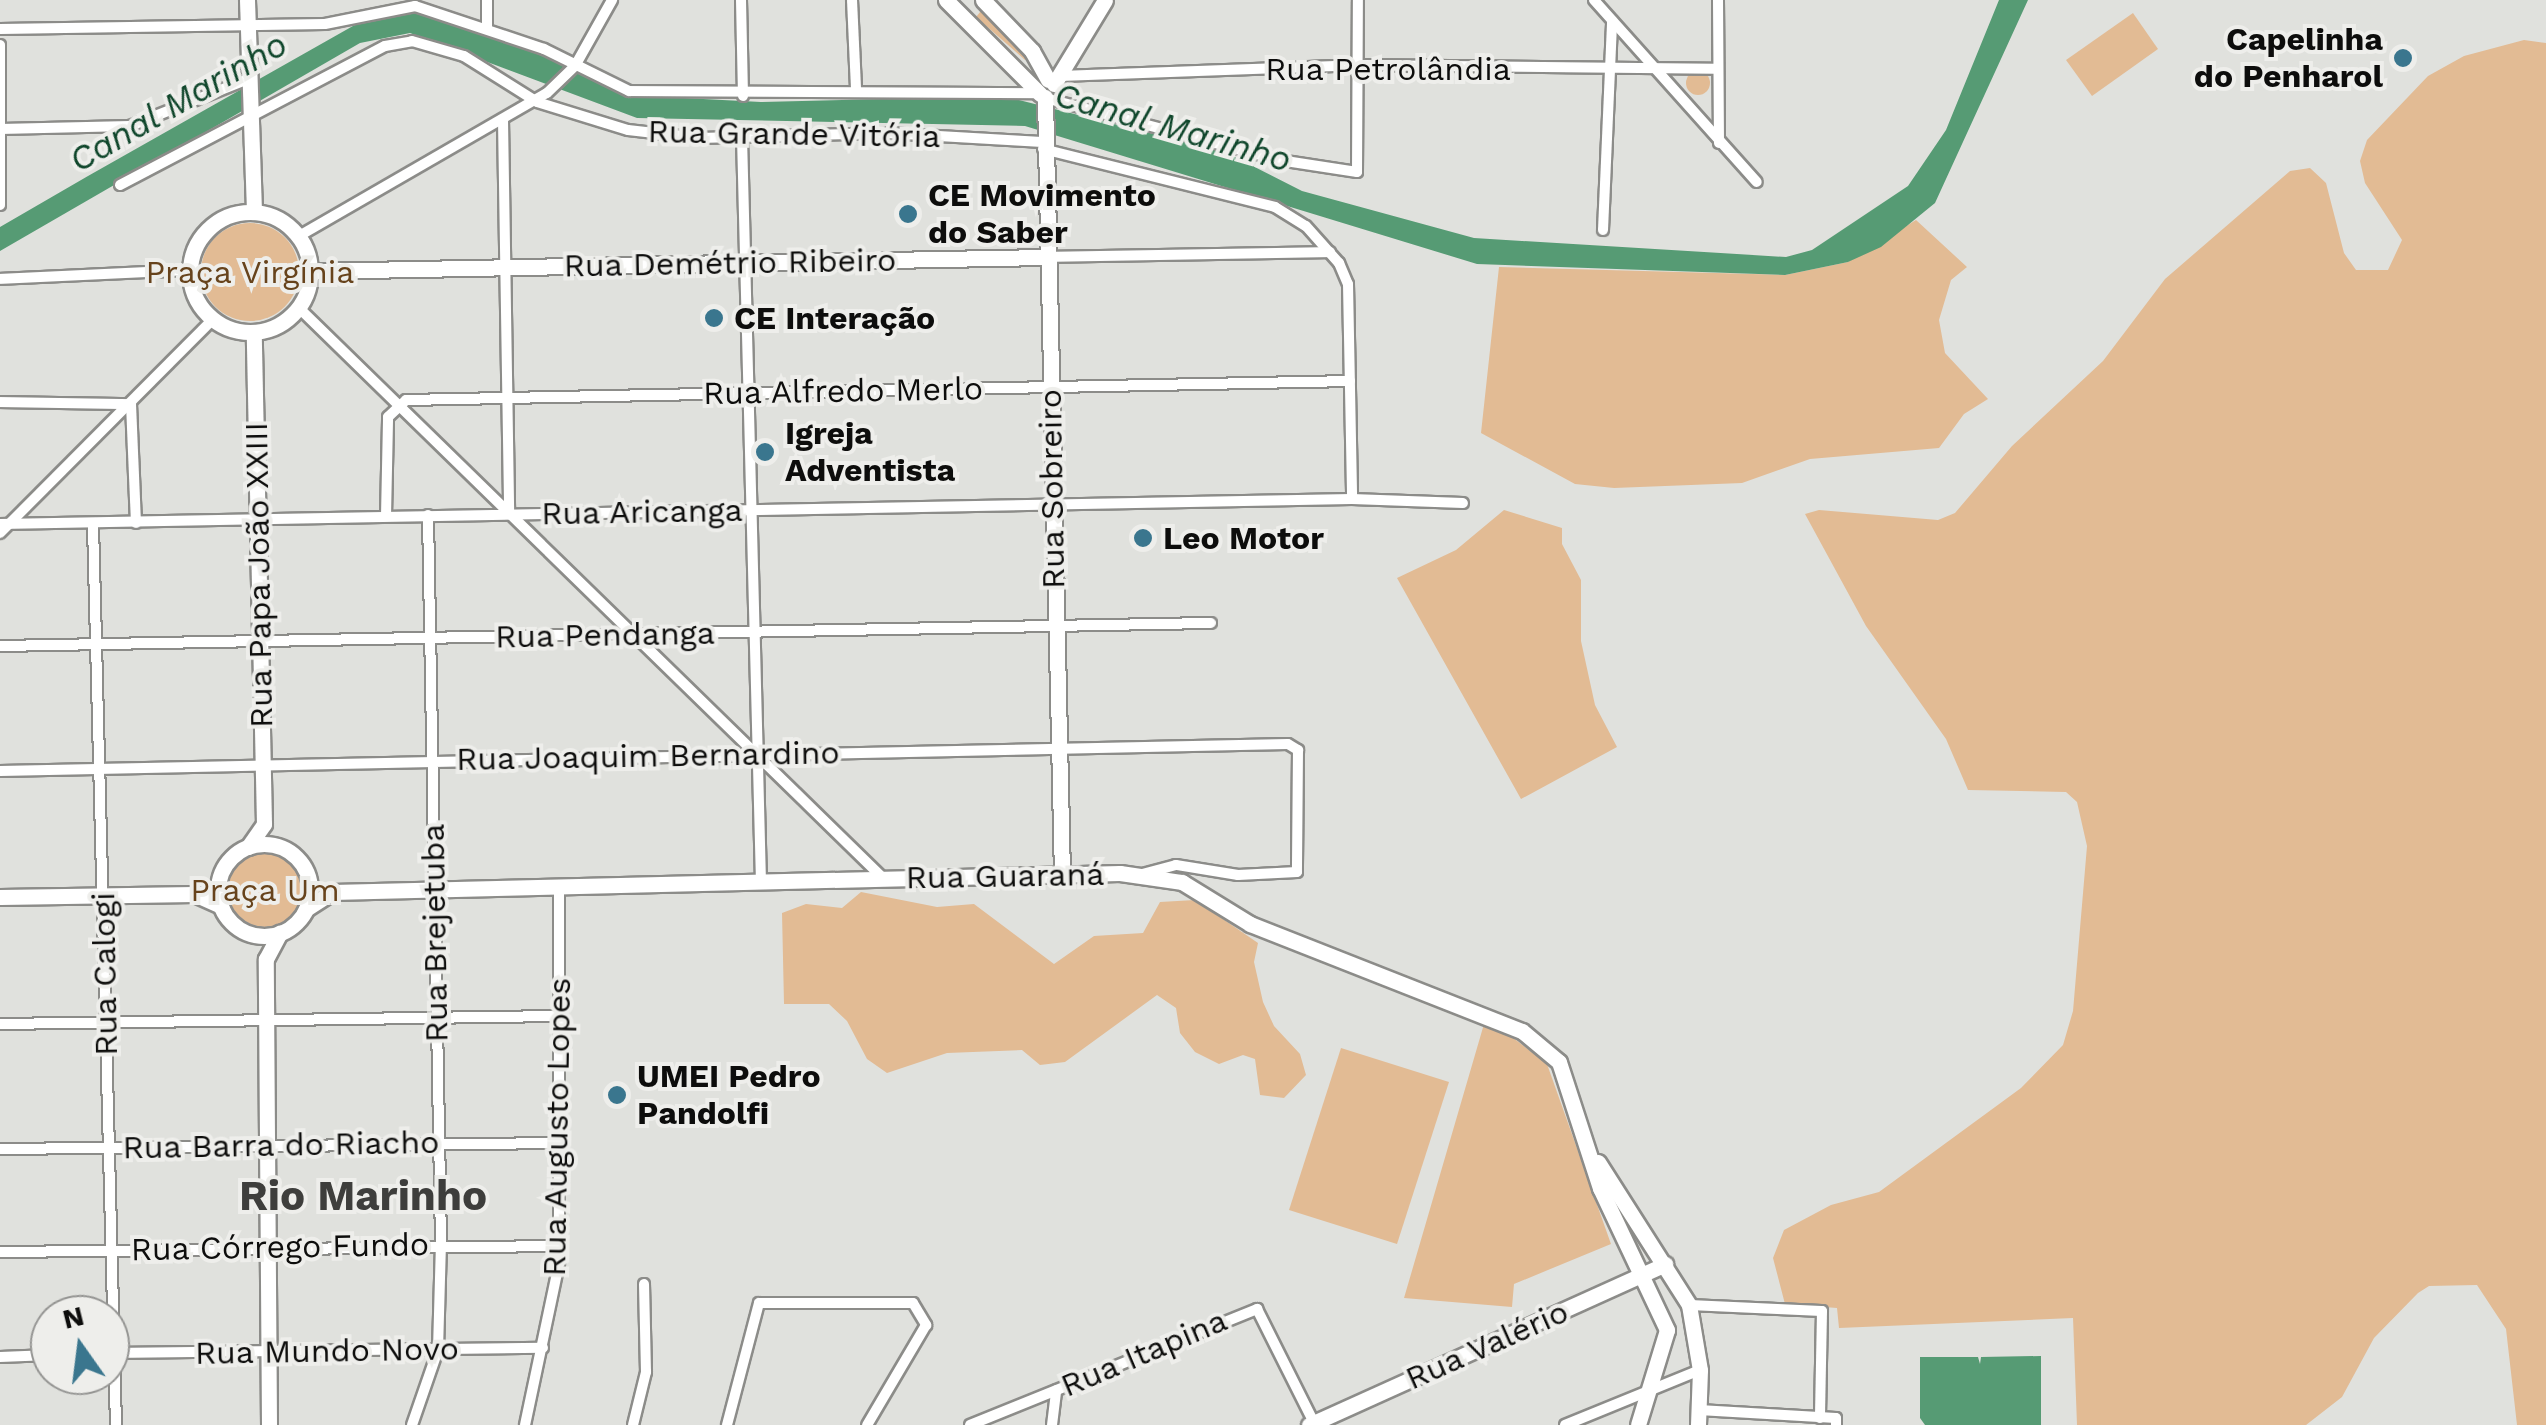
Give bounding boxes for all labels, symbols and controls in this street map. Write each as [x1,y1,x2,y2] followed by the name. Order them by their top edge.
[2194,21,2383,96] place label: Capelinha do Penharol
[61,22,295,182] water label: Canal Marinho
[2392,47,2414,69] marker: Capelinha do Penharol
[1265,50,1511,88] street label: Rua Petrolândia
[1049,73,1297,181] water label: Canal Marinho
[647,112,941,156] street label: Rua Grande Vitória
[928,177,1156,252] place label: CE Movimento do Saber
[897,203,919,225] marker: CE Movimento do Saber
[563,241,897,285] street label: Rua Demétrio Ribeiro
[145,253,355,291] park label: Praça Virgínia
[734,299,935,337] place label: CE Interação
[703,307,725,329] marker: CE Interação
[702,369,984,413] street label: Rua Alfredo Merlo
[1031,388,1073,590] street label: Rua Sobreiro
[785,415,955,490] place label: Igreja Adventista
[237,420,281,730] street label: Rua Papa João XXIII
[754,441,776,463] marker: Igreja Adventista
[540,491,744,533] street label: Rua Aricanga
[1163,519,1324,557] place label: Leo Motor
[1132,527,1154,549] marker: Leo Motor
[495,614,715,656] street label: Rua Pendanga
[455,733,841,779] street label: Rua Joaquim Bernardino
[414,823,456,1043] street label: Rua Brejetuba
[905,855,1105,897] street label: Rua Guaraná
[190,871,340,909] park label: Praça Um
[84,892,126,1056] street label: Rua Calogi
[535,976,579,1278] street label: Rua Augusto Lopes
[637,1058,821,1133] place label: UMEI Pedro Pandolfi
[606,1084,628,1106] marker: UMEI Pedro Pandolfi
[122,1123,440,1167] street label: Rua Barra do Riacho
[239,1171,487,1221] district label: Rio Marinho
[130,1225,430,1269] street label: Rua Córrego Fundo
[1399,1292,1575,1398] street label: Rua Valério
[30,1295,130,1395] north arrow
[59,1299,87,1336] text: N
[1055,1301,1233,1405] street label: Rua Itapina
[194,1329,460,1373] street label: Rua Mundo Novo

